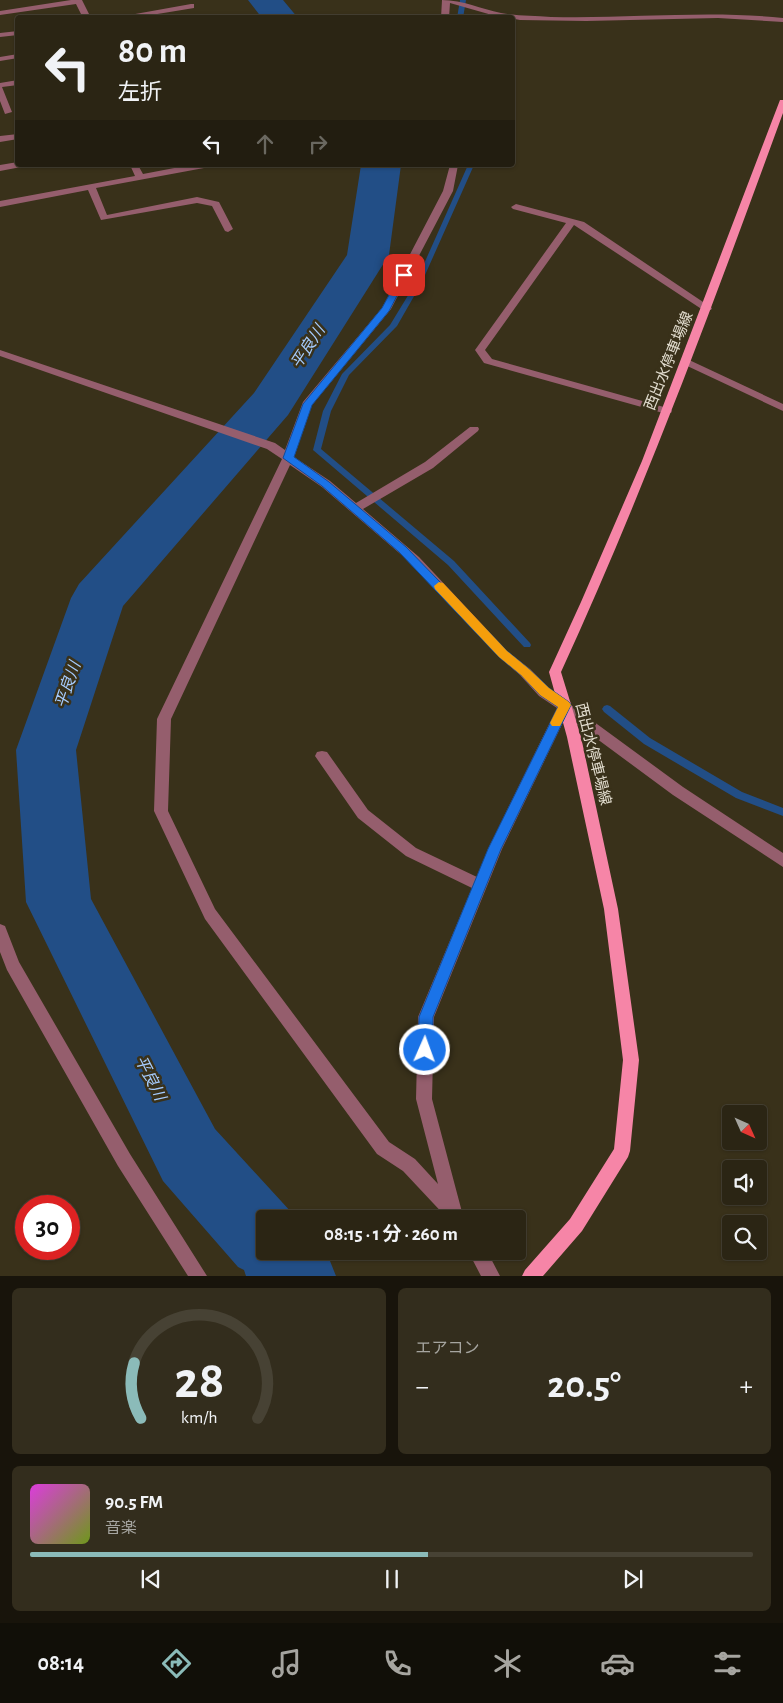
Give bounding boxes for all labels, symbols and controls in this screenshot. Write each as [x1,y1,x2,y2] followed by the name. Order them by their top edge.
[118,34,187,69] text: 80 m
[35,35,100,100] icon: left
[118,81,162,103] text: 左折
[198,130,226,158] icon: left
[251,130,279,158] icon: ahead
[304,130,332,158] icon: right
[383,254,425,296] pin
[390,261,418,289] icon: arrive
[641,309,696,412] street label: 西出水停車場線
[287,320,329,371] water label: 平良川
[52,657,84,710] water label: 平良川
[573,701,614,807] street label: 西出水停車場線
[398,1023,450,1075] position arrow
[132,1053,170,1105] water label: 平良川
[722,1105,768,1150] north arrow
[722,1105,767,1260] map controls
[722,1160,767,1205] button: sound
[15,1195,80,1260] speed limit sign: 30
[722,1215,767,1260] button: search
[324,1225,458,1244] text: 08:15 · 1 分 · 260 m
[416,1340,480,1356] text: エアコン
[174,1355,224,1407] text: 28
[547,1367,621,1405] text: 20.5°
[416,1373,429,1401] text: −
[740,1373,753,1401] text: +
[180,1409,217,1427] text: km/h
[105,1493,163,1512] text: 90.5 FM
[105,1520,137,1536] text: 音楽
[137,1565,165,1593] icon: previous
[378,1565,406,1593] icon: pause
[619,1565,647,1593] icon: next
[159,1646,194,1681] icon: directions
[269,1646,304,1681] icon: music
[380,1646,415,1681] icon: phone
[490,1646,525,1681] icon: climate
[600,1646,635,1681] icon: car
[710,1646,745,1681] icon: filters
[38,1652,84,1674] text: 08:14

